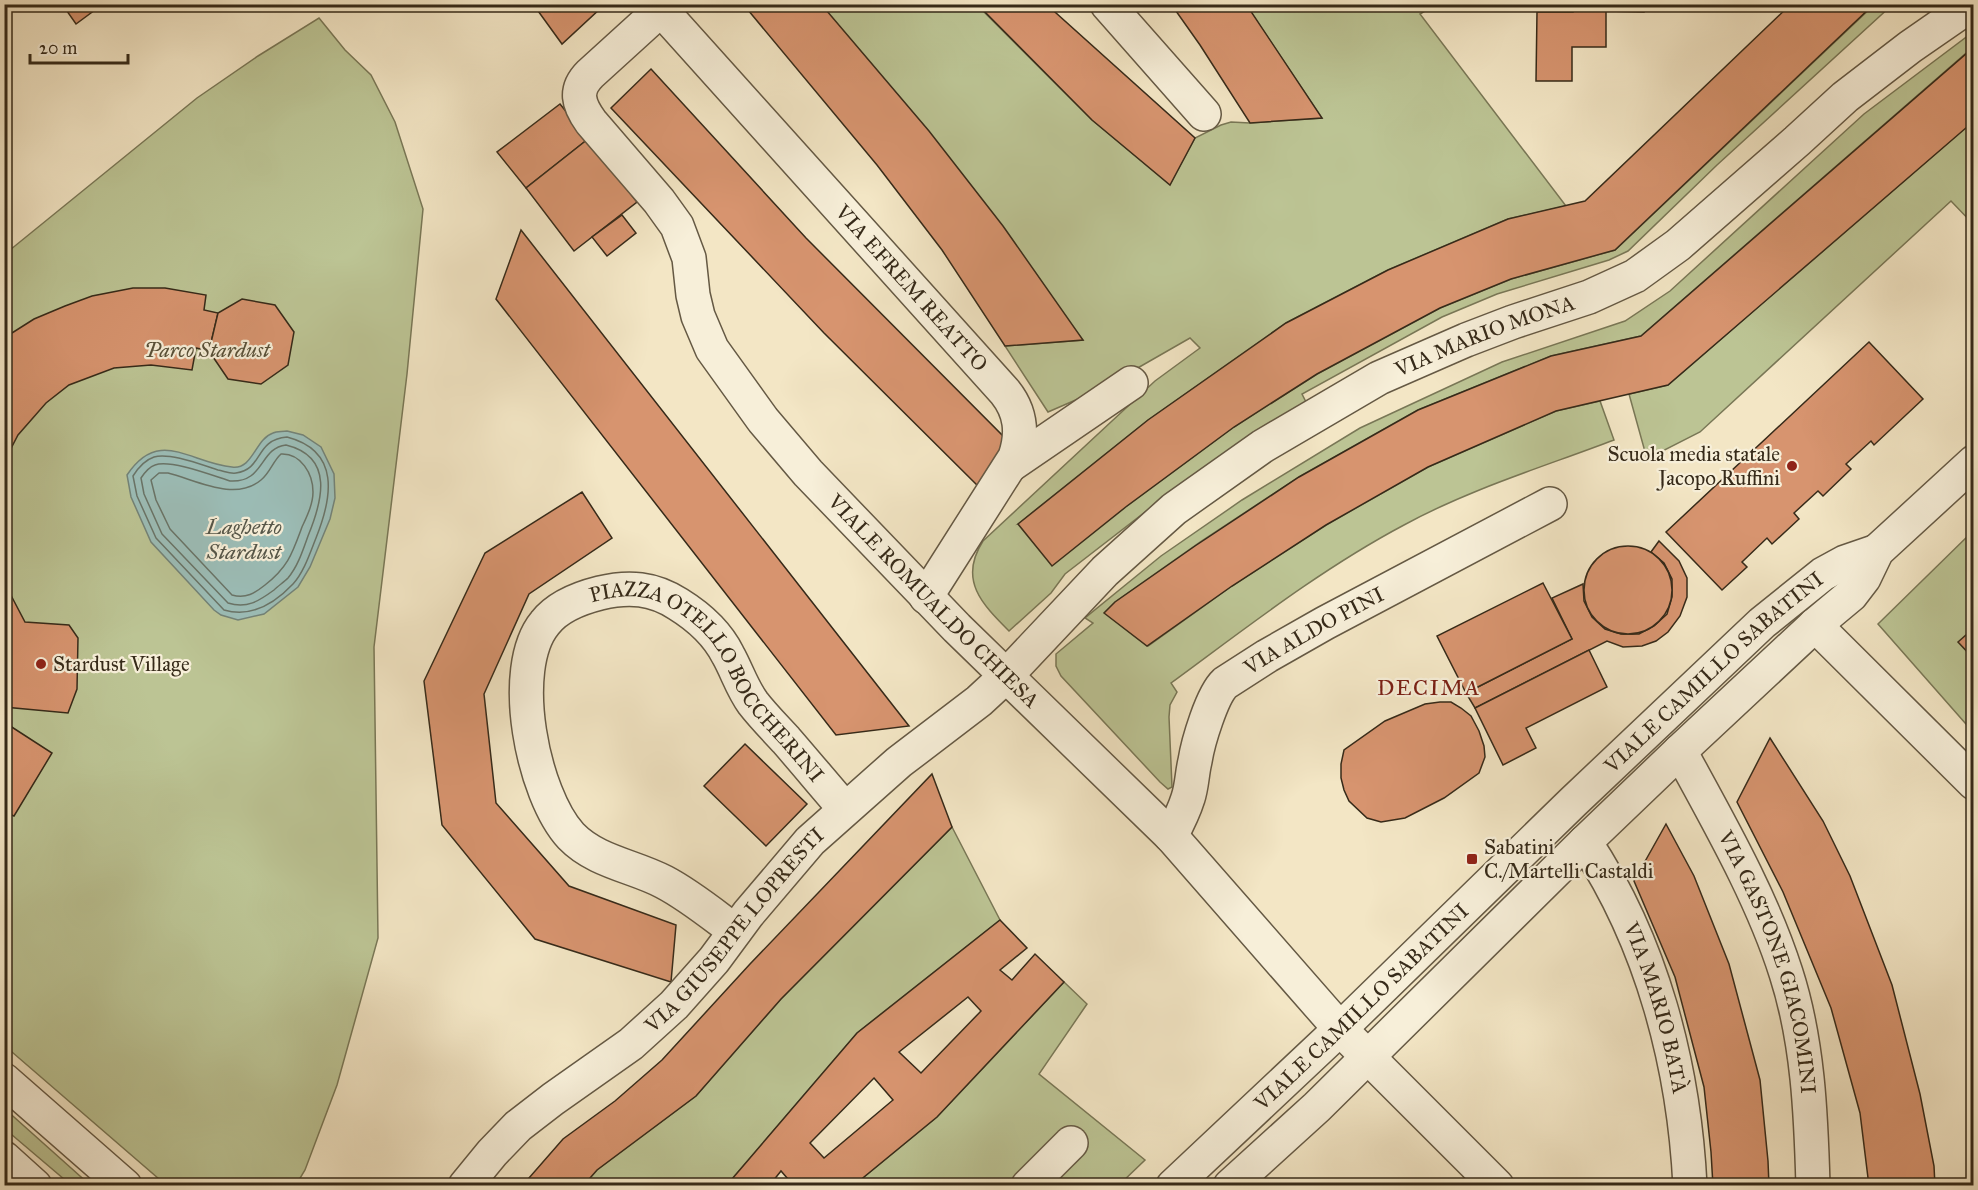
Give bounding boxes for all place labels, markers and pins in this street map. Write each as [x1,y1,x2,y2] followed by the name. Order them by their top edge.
[1607,441,1780,491] place label: Scuola media statale Jacopo Ruffini
[1785,459,1799,473] marker: Scuola media statale Jacopo Ruffini
[53,651,190,677] place label: Stardust Village
[34,657,48,671] marker: Stardust Village
[1484,834,1654,884] place label: Sabatini C./Martelli Castaldi
[1465,852,1479,866] marker: Sabatini C./Martelli Castaldi

